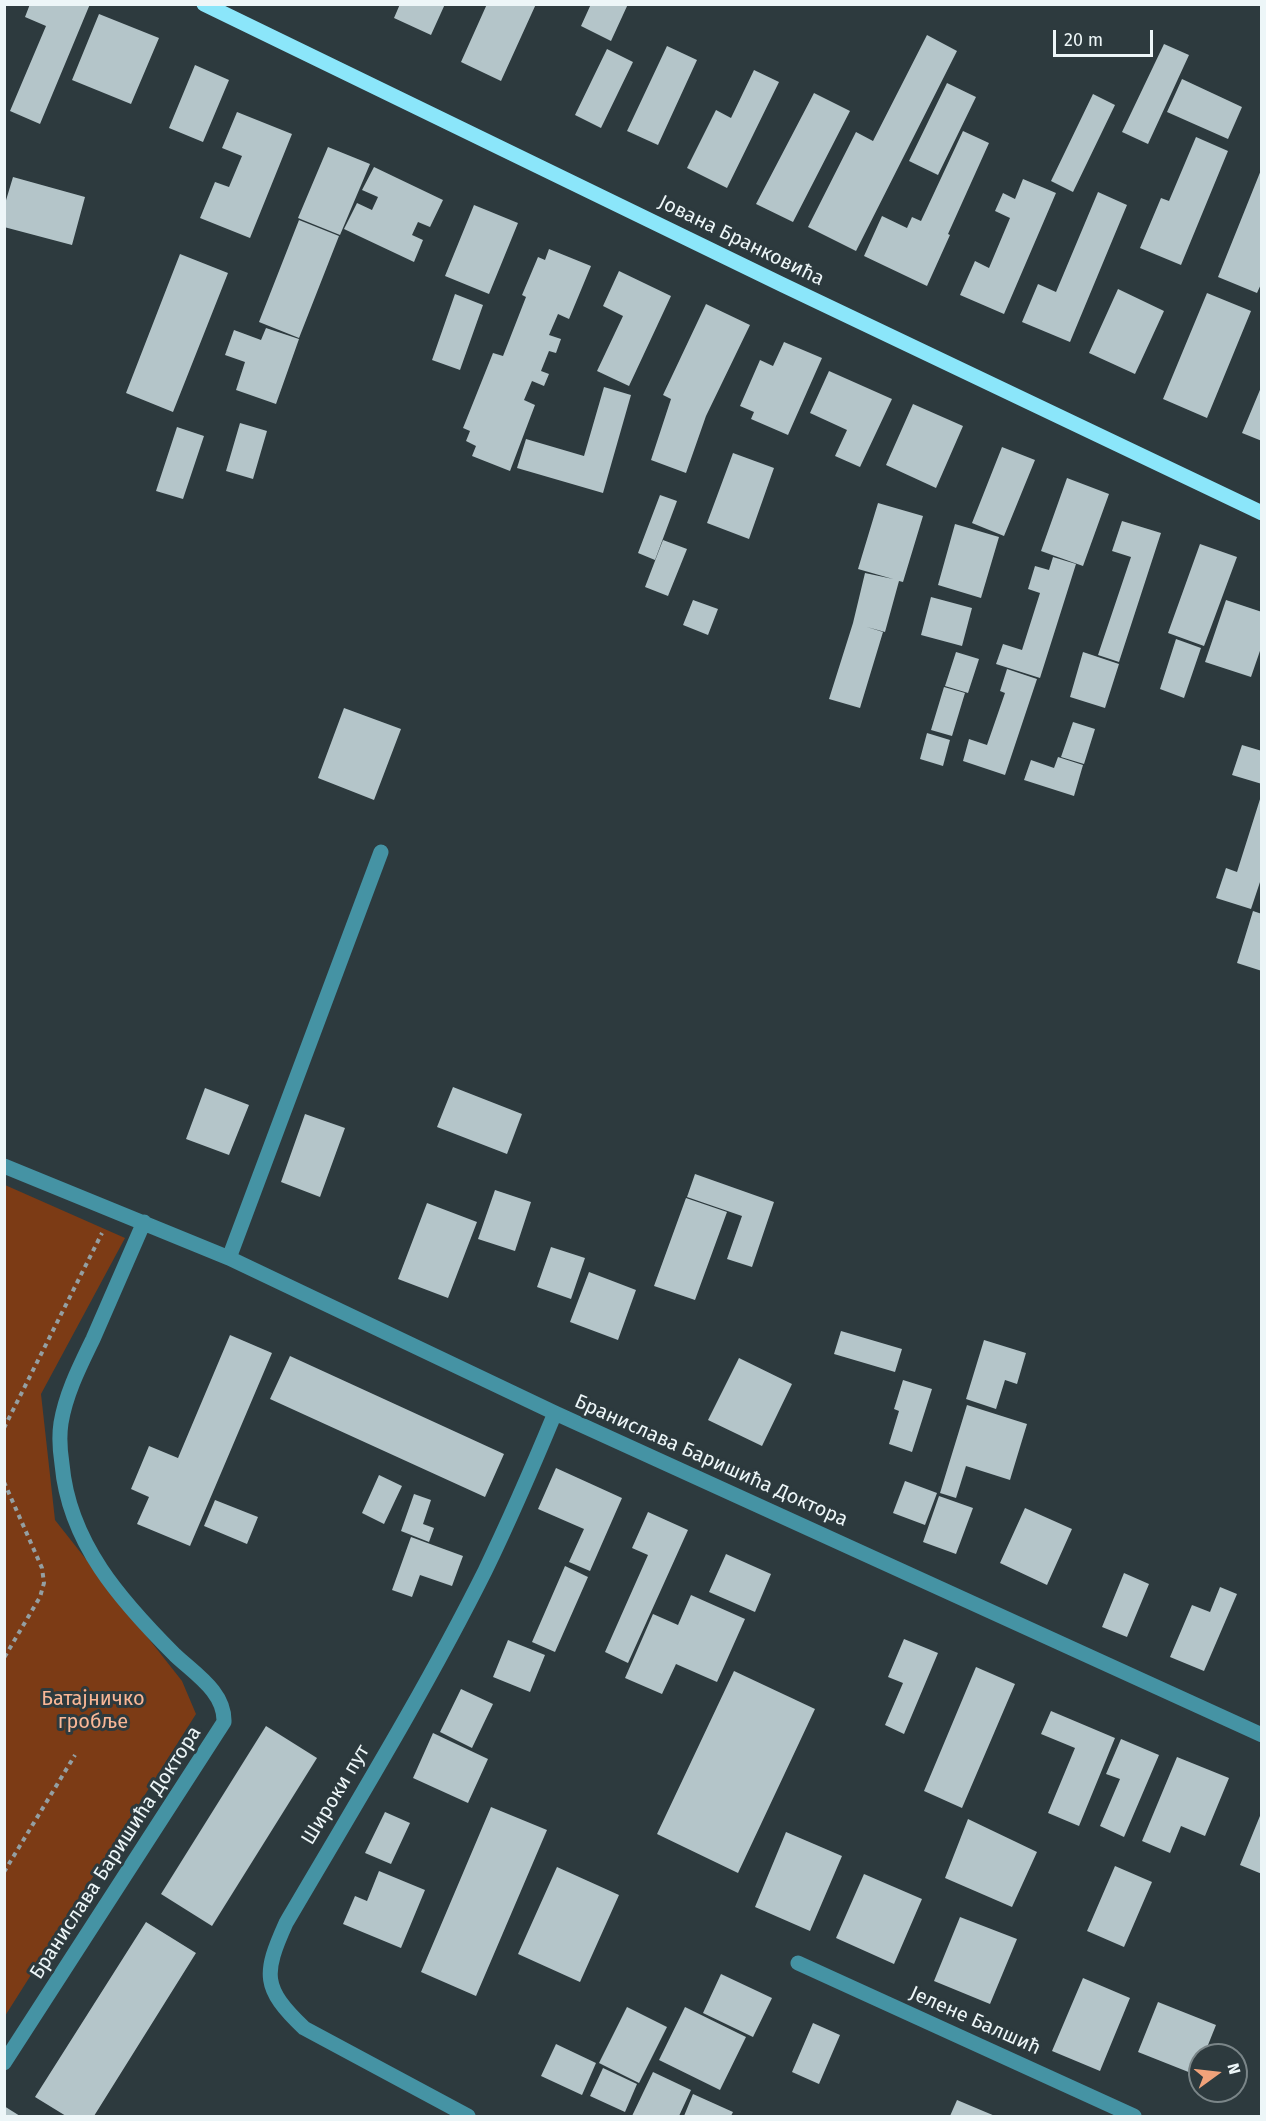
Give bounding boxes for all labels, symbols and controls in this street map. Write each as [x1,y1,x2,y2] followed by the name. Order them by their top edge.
[1056,18,1156,56] scale bar
[1064,29,1103,51] text: 20 m
[654,190,828,292] street label: Јована Бранковића
[571,1390,851,1532] street label: Бранислава Баришића Доктора
[41,1687,145,1734] park label: Батајничко гробље
[25,1722,207,1984] street label: Бранислава Баришића Доктора
[297,1741,375,1849] street label: Широки пут
[906,1981,1044,2061] street label: Јелене Балшић
[1188,2043,1248,2103] north arrow
[1223,2061,1244,2076] text: N

